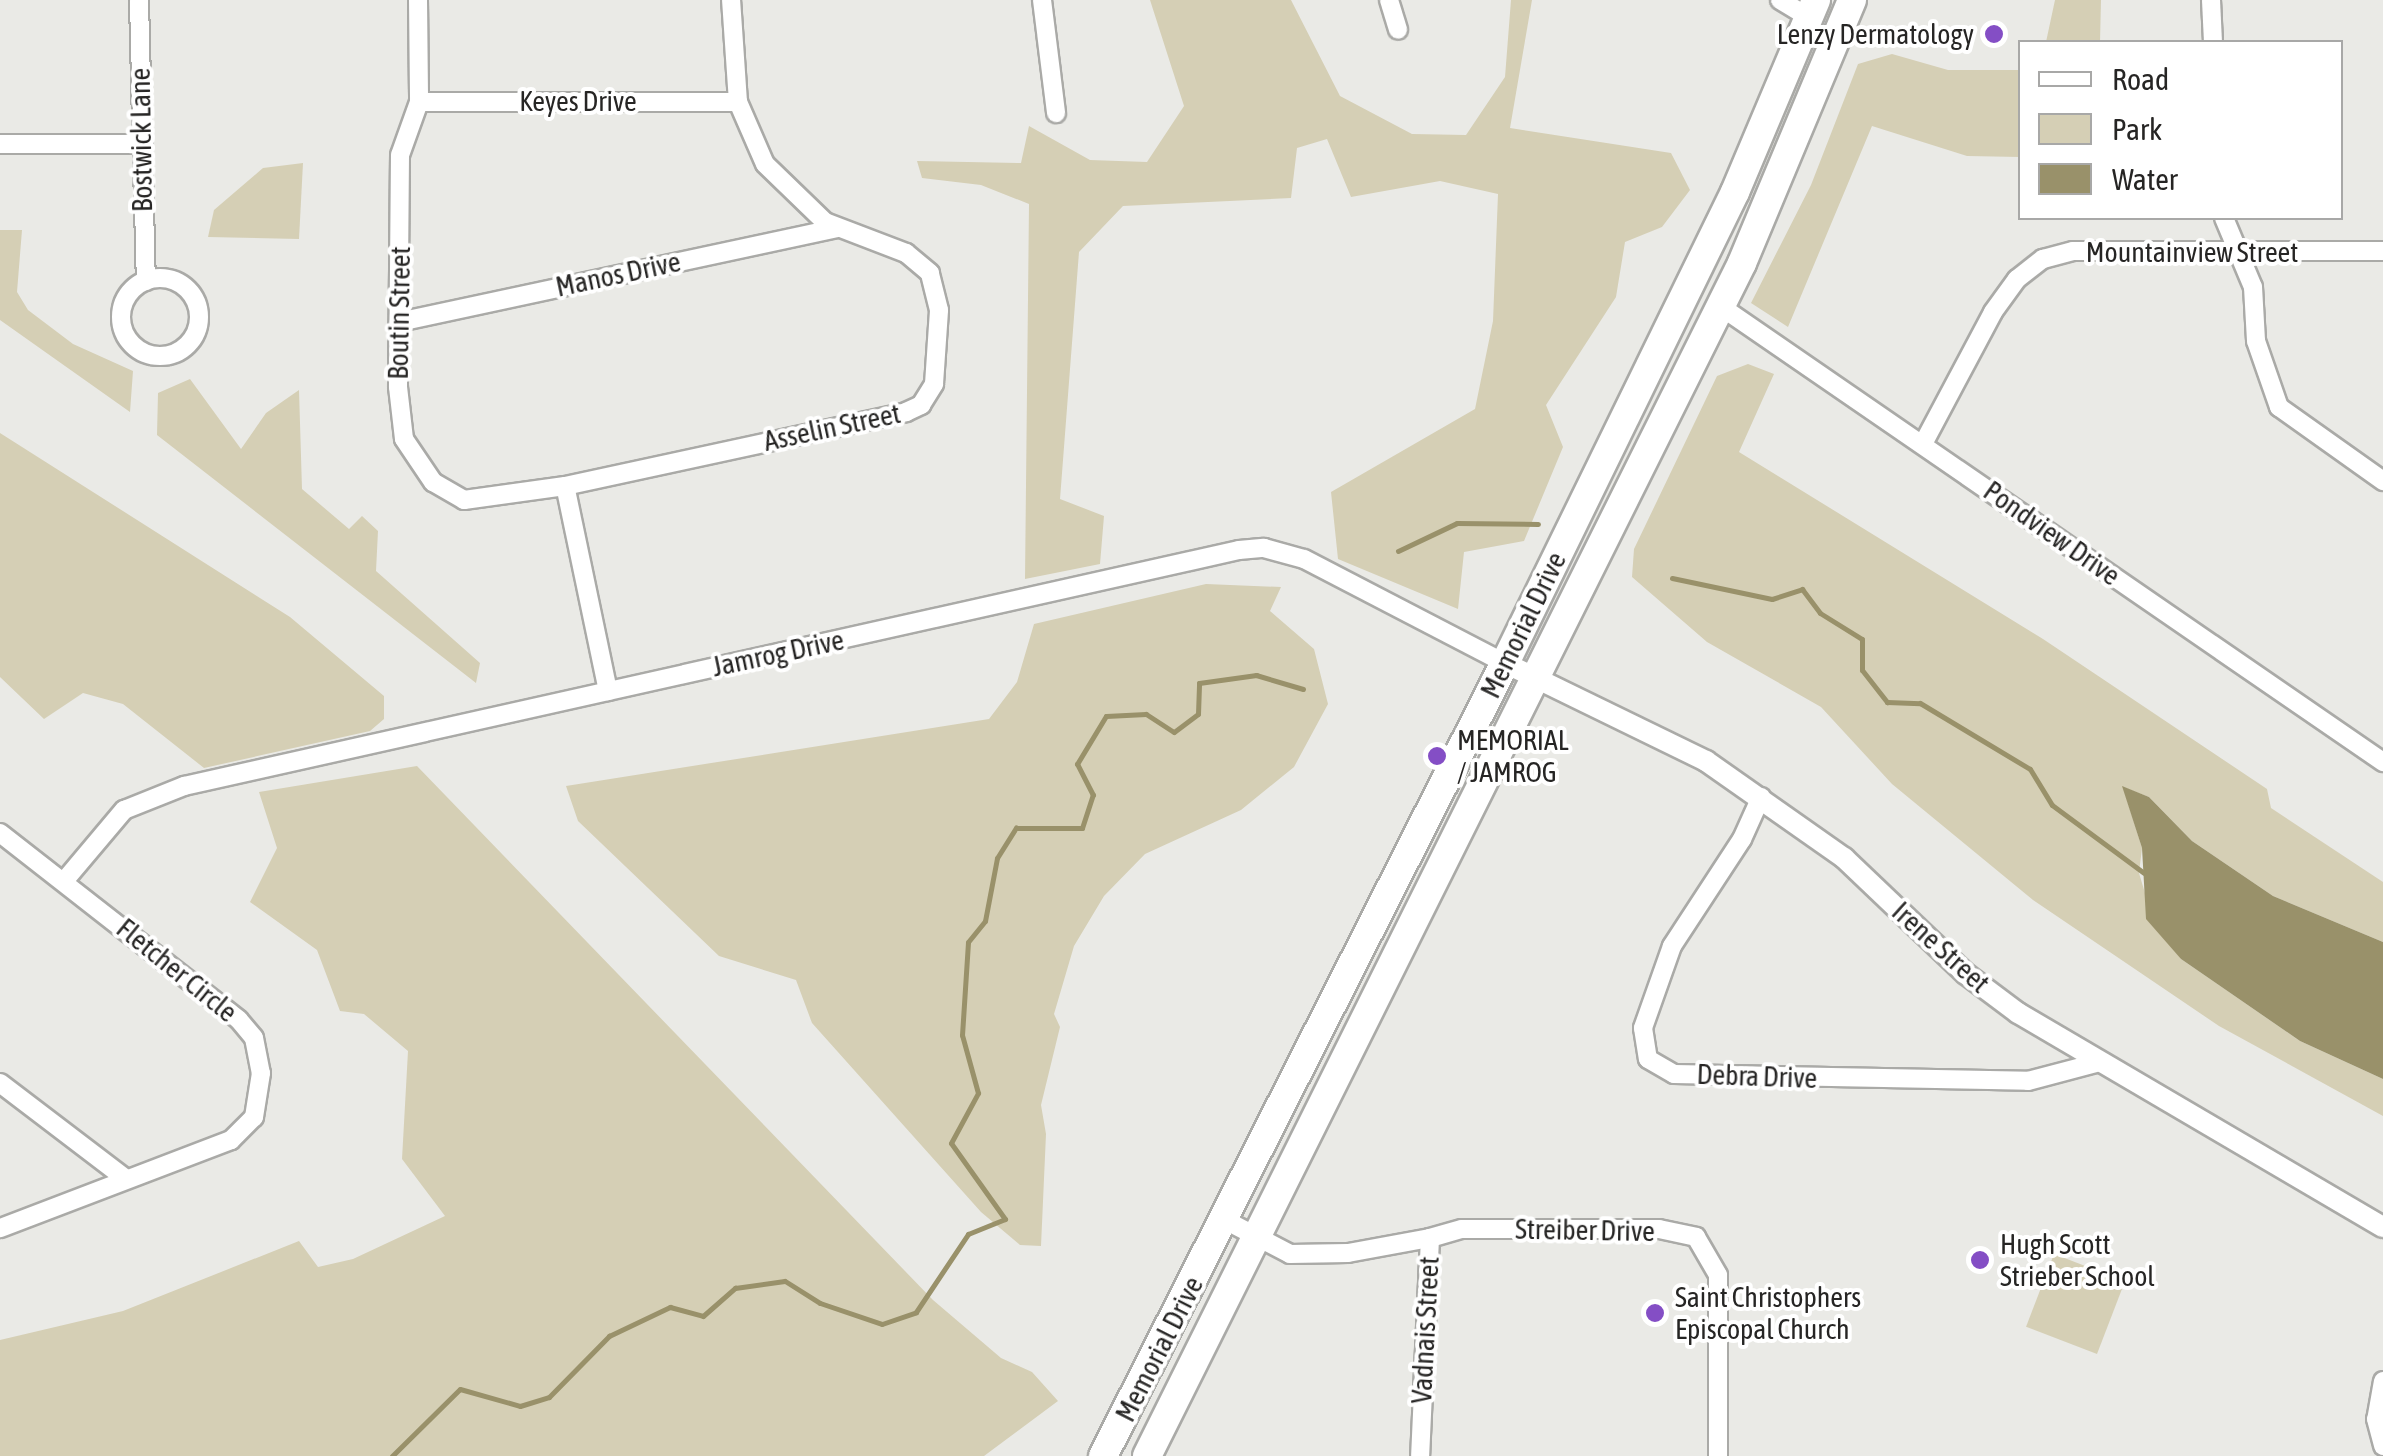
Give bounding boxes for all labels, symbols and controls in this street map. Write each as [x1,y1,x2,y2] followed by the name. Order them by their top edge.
[1777,17,1974,51] place label: Lenzy Dermatology
[1983,23,2005,45] marker: Lenzy Dermatology
[2018,40,2343,220] legend
[2112,62,2169,96] text: Road
[123,68,159,212] street label: Bostwick Lane
[519,84,637,118] street label: Keyes Drive
[2112,112,2162,146] text: Park
[2112,162,2178,196] text: Water
[2086,235,2298,269] street label: Mountainview Street
[553,244,683,304] street label: Manos Drive
[381,246,417,380] street label: Boutin Street
[761,396,903,458] street label: Asselin Street
[1977,474,2127,592] street label: Pondview Drive
[1473,547,1573,703] street label: Memorial Drive
[709,623,847,683] street label: Jamrog Drive
[1457,723,1568,789] place label: MEMORIAL / JAMROG
[1426,745,1448,767] marker: MEMORIAL / JAMROG
[1885,894,1997,1000] street label: Irene Street
[110,911,244,1029] street label: Fletcher Circle
[1696,1057,1818,1095] street label: Debra Drive
[1515,1212,1655,1248] street label: Streiber Drive
[2000,1227,2155,1293] place label: Hugh Scott Strieber School
[1969,1249,1991,1271] marker: Hugh Scott Strieber School
[1404,1256,1446,1404] street label: Vadnais Street
[1108,1271,1210,1427] street label: Memorial Drive
[1675,1280,1861,1346] place label: Saint Christophers Episcopal Church
[1644,1302,1666,1324] marker: Saint Christophers Episcopal Church

